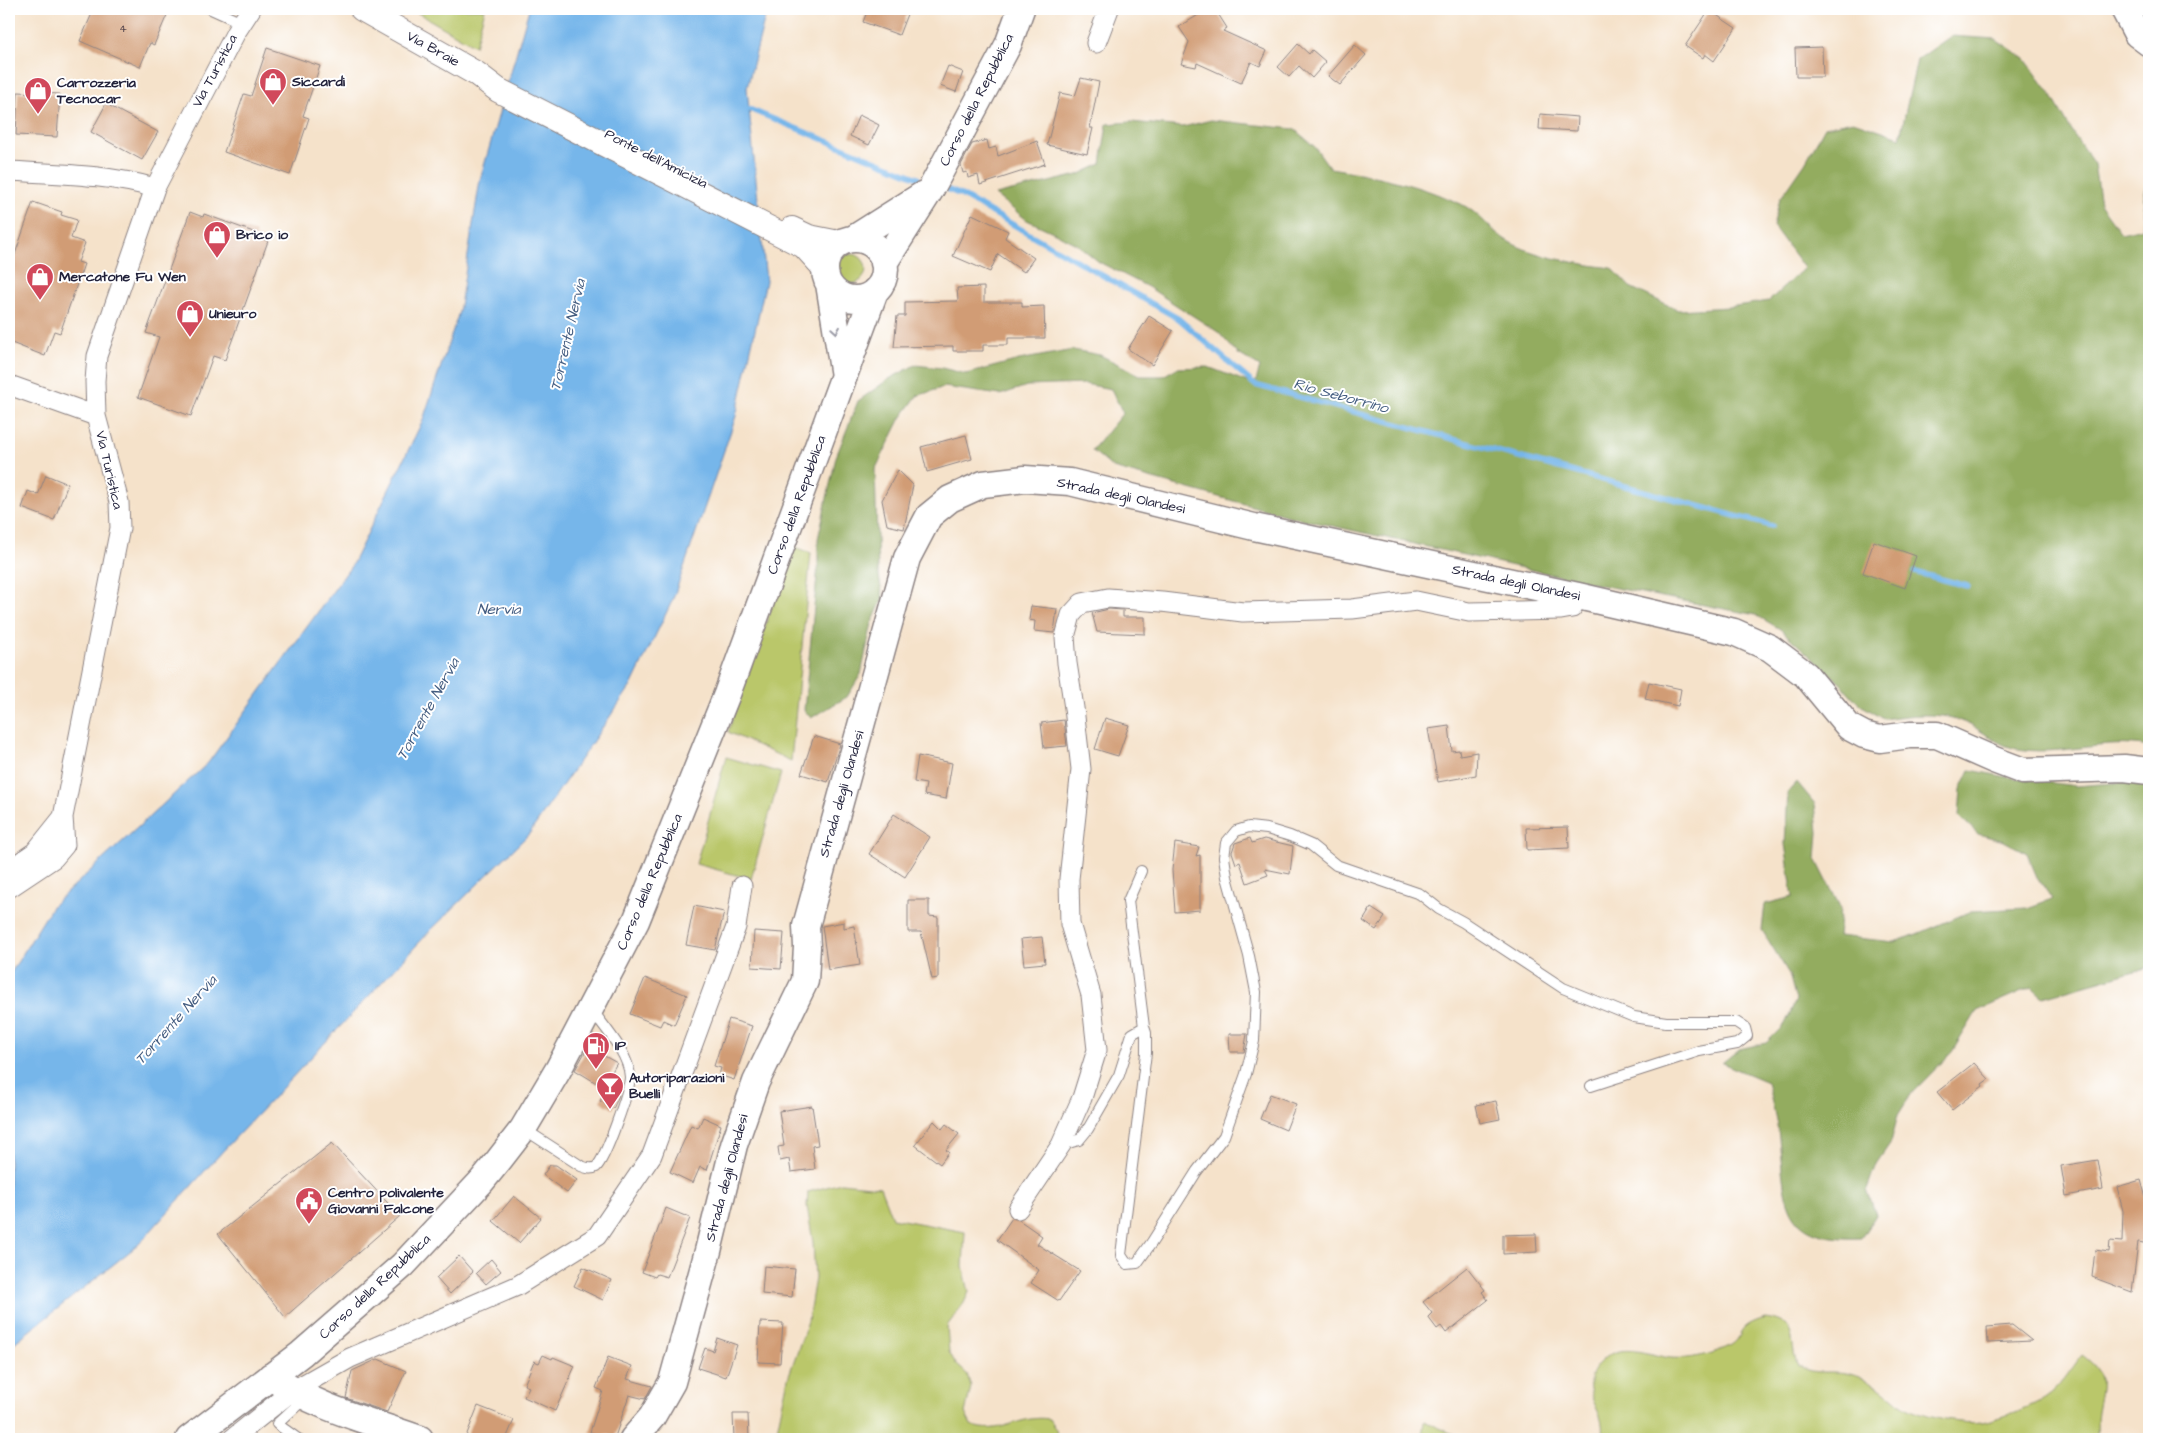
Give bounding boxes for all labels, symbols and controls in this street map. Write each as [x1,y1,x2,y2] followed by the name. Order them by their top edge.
[119,21,127,36] house number: 4
[403,26,464,72] street label: Via Braie
[935,30,1019,170] street label: Corso della Repubblica
[187,31,243,111] street label: Via Turistica
[258,67,288,106] shop icon: Siccardi
[291,72,346,92] place label: Siccardi
[56,73,137,109] place label: Carrozzeria Tecnocar
[23,76,53,115] shop icon: Carrozzeria Tecnocar
[601,124,711,194] street label: Ponte dell'Amicizia
[202,220,232,259] shop icon: Brico io
[236,225,288,245] place label: Brico io
[25,262,55,301] shop icon: Mercatone Fu Wen
[59,267,186,287] place label: Mercatone Fu Wen
[545,276,591,393] water label: Torrente Nervia
[175,299,205,338] shop icon: Unieuro
[209,304,256,324] place label: Unieuro
[831,326,841,334] one-way arrow
[1292,373,1392,419] water label: Rio Seborrino
[90,429,128,511] street label: Via Turistica
[763,433,831,577] street label: Corso della Repubblica
[1055,473,1187,519] street label: Strada degli Olandesi
[1450,560,1582,606] street label: Strada degli Olandesi
[477,599,522,620] water label: Nervia
[391,653,465,764] water label: Torrente Nervia
[814,728,870,860] street label: Strada degli Olandesi
[612,811,688,953] street label: Corso della Repubblica
[130,970,223,1069] water label: Torrente Nervia
[581,1031,611,1070] fuel station icon: IP
[615,1036,626,1056] place label: IP
[629,1068,725,1104] place label: Autoriparazioni Buelli
[595,1071,625,1110] bar icon: Autoriparazioni Buelli
[700,1112,754,1244] street label: Strada degli Olandesi
[328,1183,444,1219] place label: Centro polivalente Giovanni Falcone
[294,1186,324,1225] public building icon: Centro polivalente Giovanni Falcone
[315,1230,435,1344] street label: Corso della Repubblica

